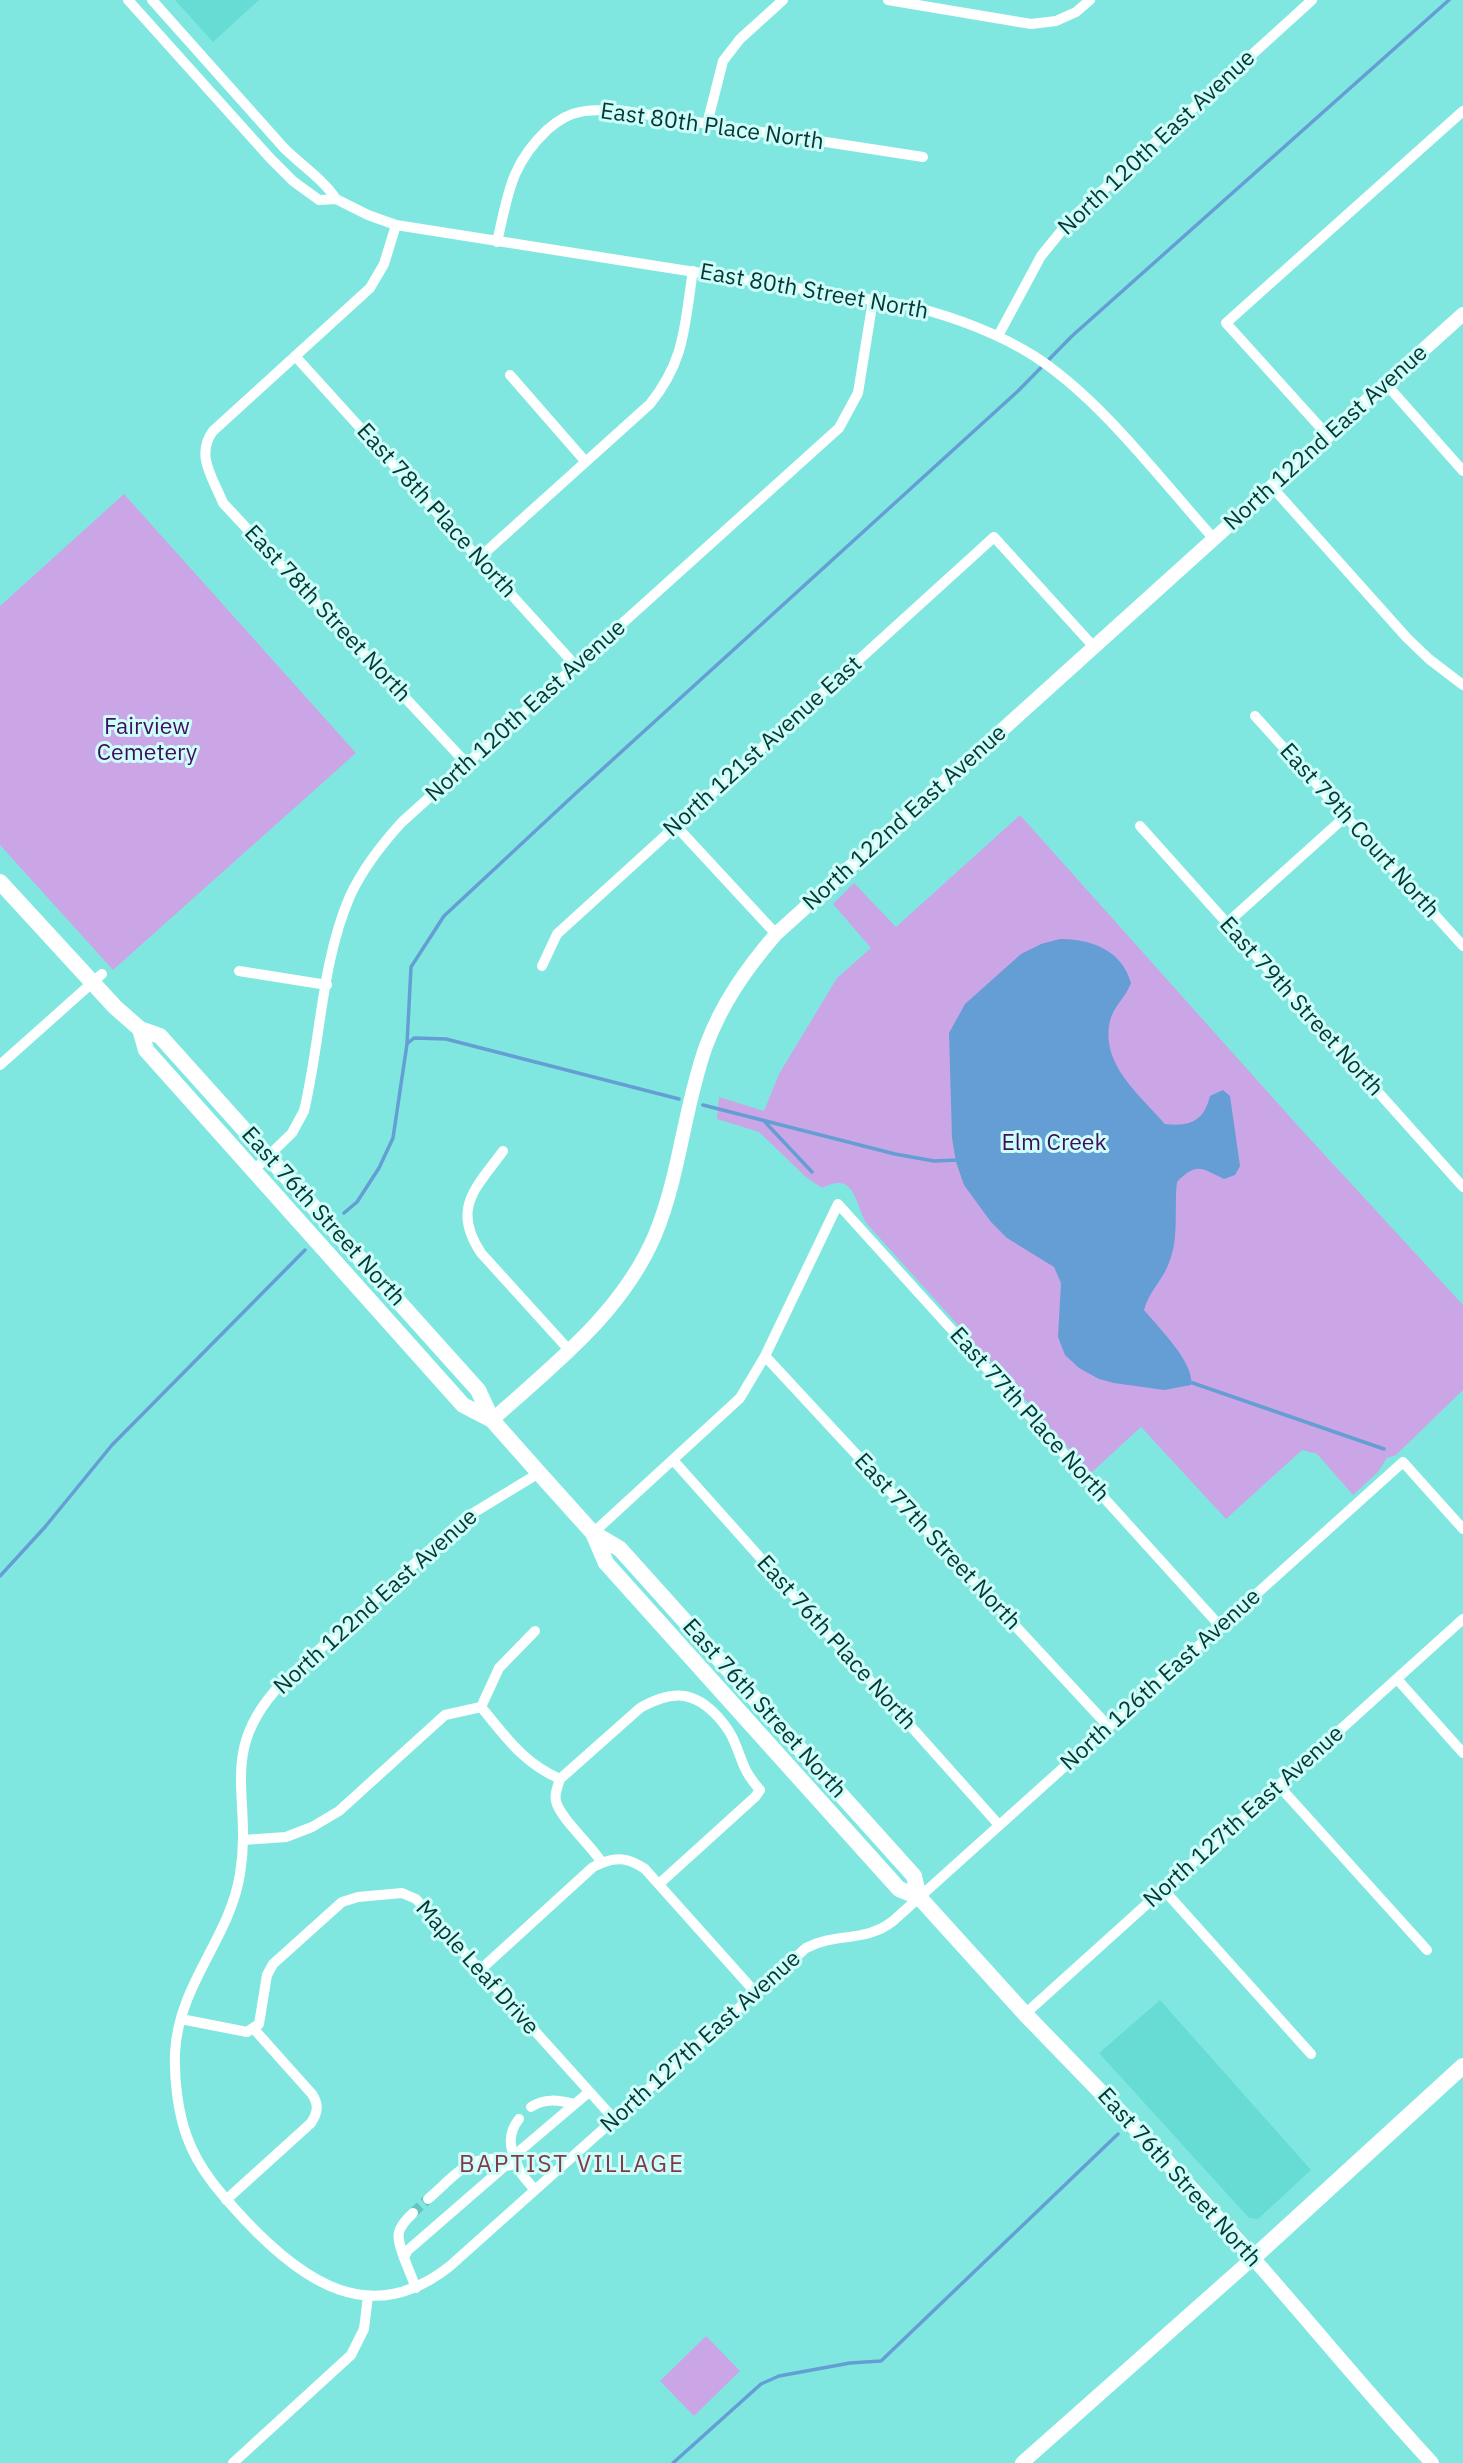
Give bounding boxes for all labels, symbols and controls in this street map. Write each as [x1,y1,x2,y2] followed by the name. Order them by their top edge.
[1053,45,1261,241] street label: North 120th East Avenue
[599,98,825,156] street label: East 80th Place North
[698,258,930,326] street label: East 80th Street North
[1218,339,1434,537] street label: North 122nd East Avenue
[350,418,522,604] street label: East 78th Place North
[238,520,416,708] street label: East 78th Street North
[420,614,632,808] street label: North 120th East Avenue
[658,651,868,843] street label: North 121st Avenue East
[97,713,197,767] park label: Fairview Cemetery
[797,719,1013,917] street label: North 122nd East Avenue
[1273,738,1445,924] street label: East 79th Court North
[1213,912,1389,1102] street label: East 79th Street North
[235,1122,411,1312] street label: East 76th Street North
[1001,1129,1107,1157] park label: Elm Creek
[943,1322,1115,1508] street label: East 77th Place North
[848,1448,1026,1636] street label: East 77th Street North
[268,1503,484,1701] street label: North 122nd East Avenue
[750,1550,922,1736] street label: East 76th Place North
[1055,1583,1267,1777] street label: North 126th East Avenue
[676,1614,852,1804] street label: East 76th Street North
[1138,1720,1350,1914] street label: North 127th East Avenue
[410,1895,544,2041] street label: Maple Leaf Drive
[595,1945,807,2139] street label: North 127th East Avenue
[1091,2083,1267,2273] street label: East 76th Street North
[461,2151,683,2179] district label: BAPTIST VILLAGE

